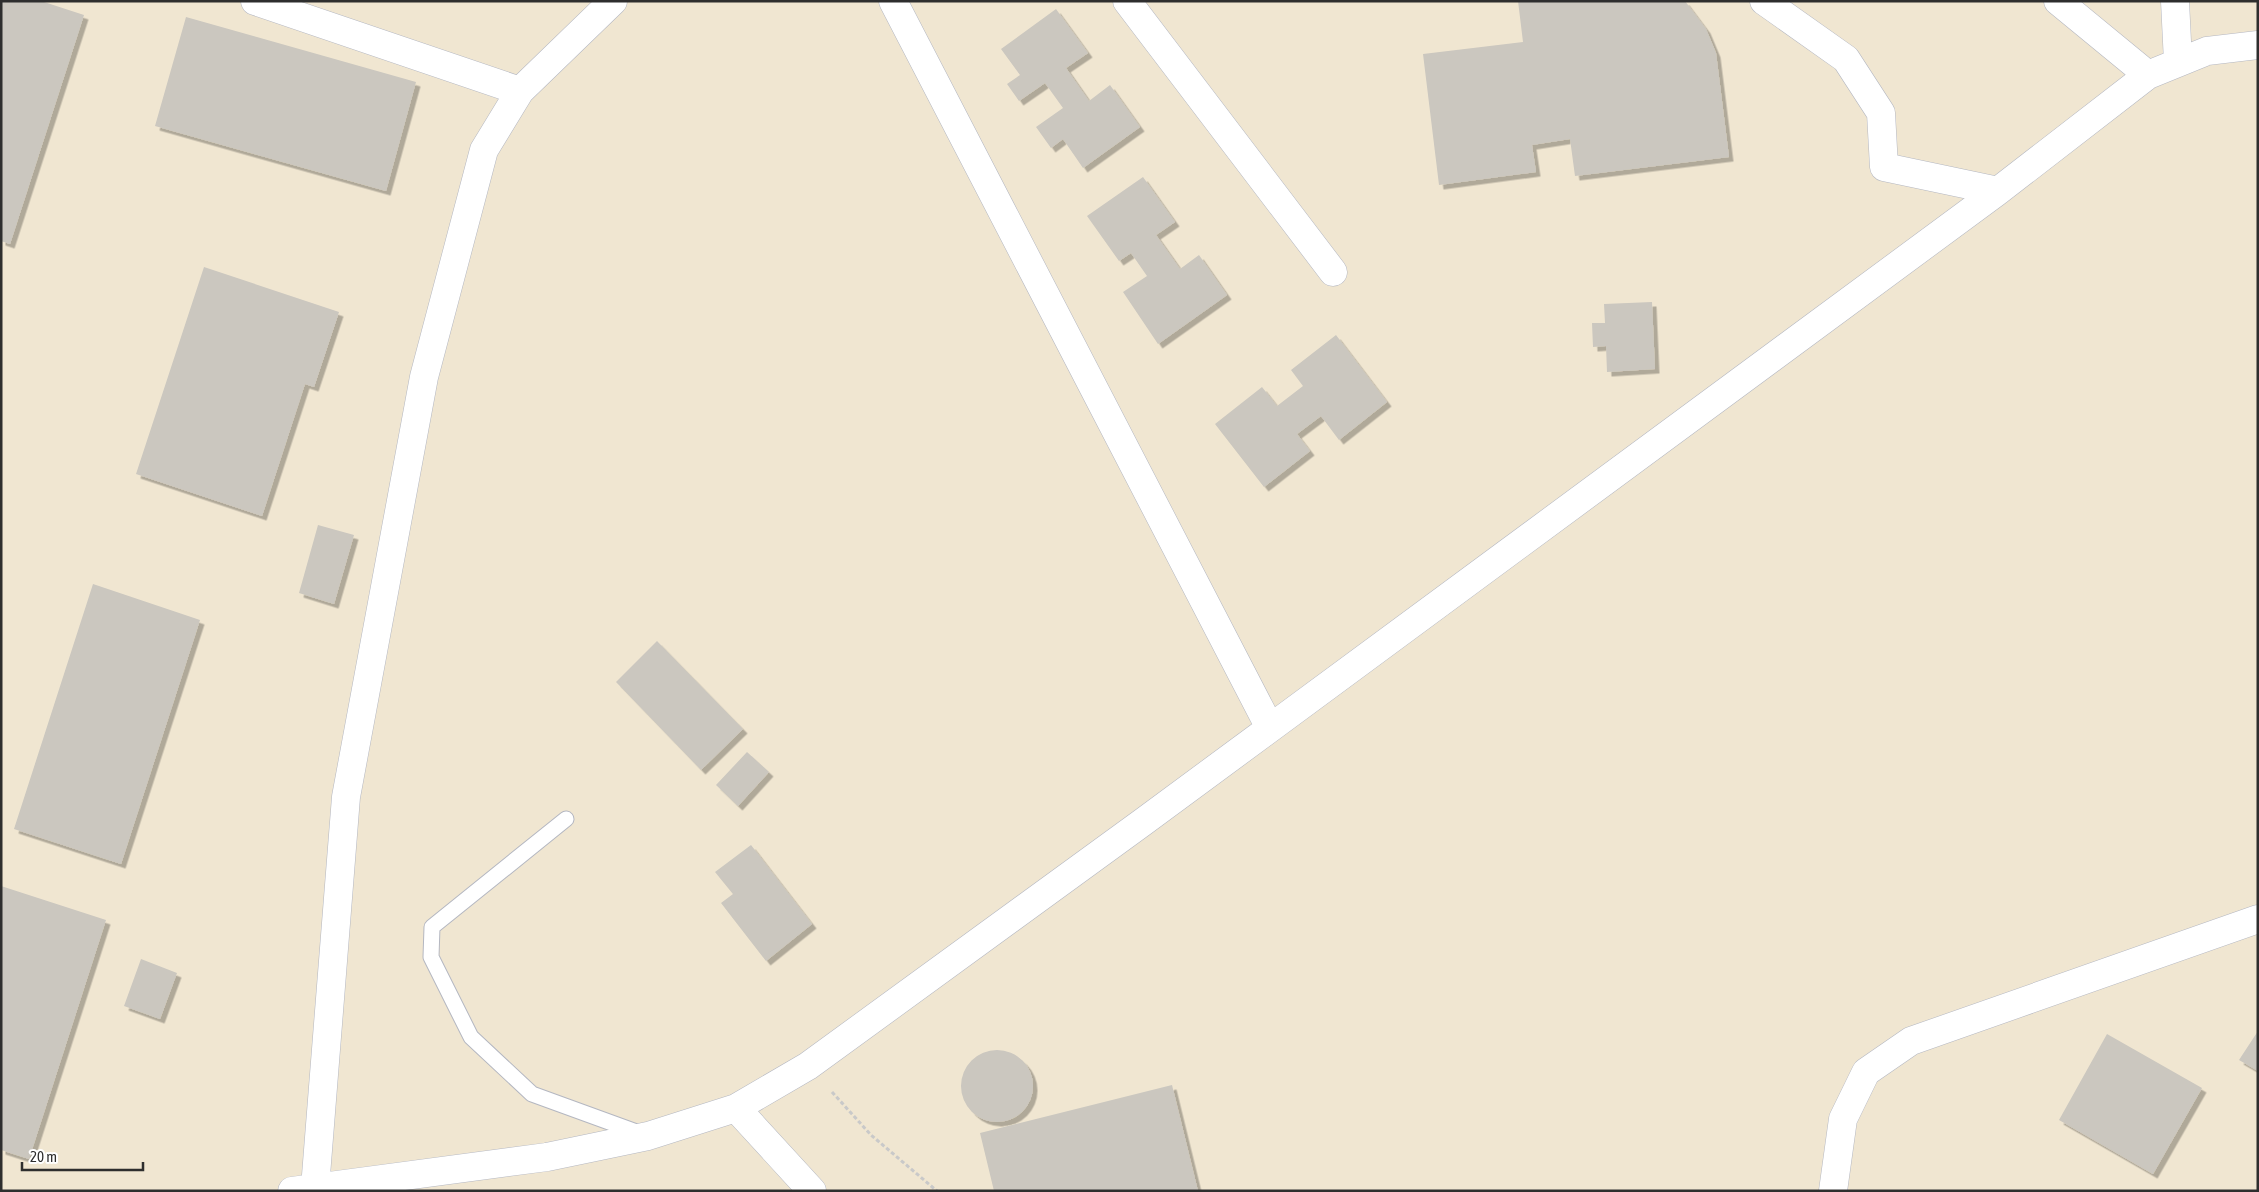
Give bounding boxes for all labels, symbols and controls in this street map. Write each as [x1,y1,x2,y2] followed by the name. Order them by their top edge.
[22,1140,144,1172] scale bar
[30,1148,57,1165] text: 20 m

